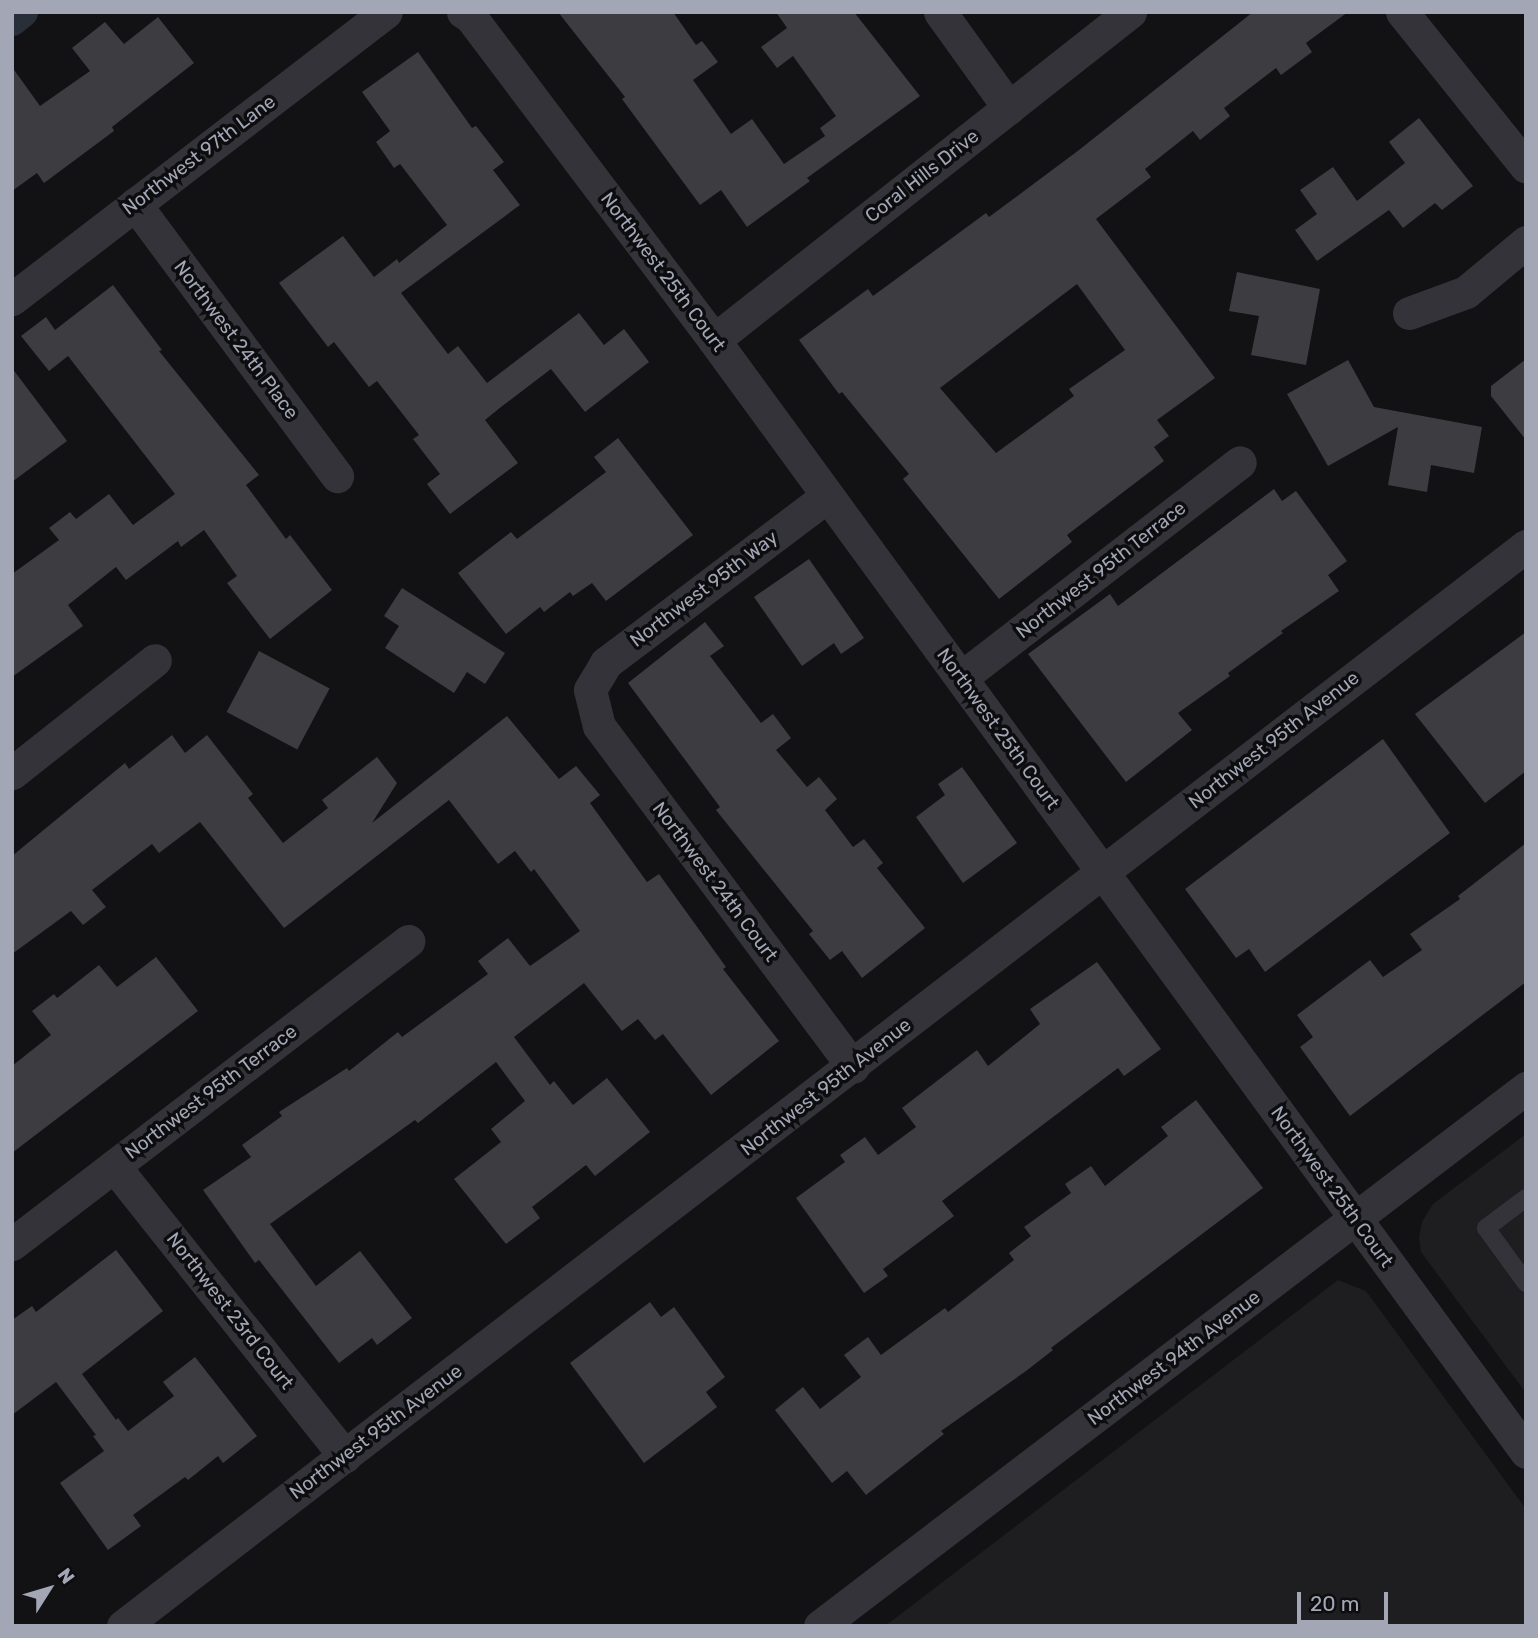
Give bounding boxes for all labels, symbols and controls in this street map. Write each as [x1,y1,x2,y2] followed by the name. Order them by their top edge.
[118,90,280,220] street label: Northwest 97th Lane
[861,125,983,227] street label: Coral Hills Drive
[596,188,730,356] street label: Northwest 25th Court
[169,256,303,424] street label: Northwest 24th Place
[1011,497,1191,643] street label: Northwest 95th Terrace
[626,526,782,652] street label: Northwest 95th Way
[932,644,1064,814] street label: Northwest 25th Court
[1184,666,1364,814] street label: Northwest 95th Avenue
[648,798,782,966] street label: Northwest 24th Court
[736,1013,916,1161] street label: Northwest 95th Avenue
[120,1020,302,1164] street label: Northwest 95th Terrace
[1266,1102,1398,1272] street label: Northwest 25th Court
[162,1228,298,1394] street label: Northwest 23rd Court
[1083,1286,1265,1430] street label: Northwest 94th Avenue
[285,1360,467,1504] street label: Northwest 95th Avenue
[14,1554,84,1624] north arrow
[53,1564,79,1588] text: N
[1300,1578,1391,1622] scale bar
[1310,1591,1359,1616] text: 20 m

